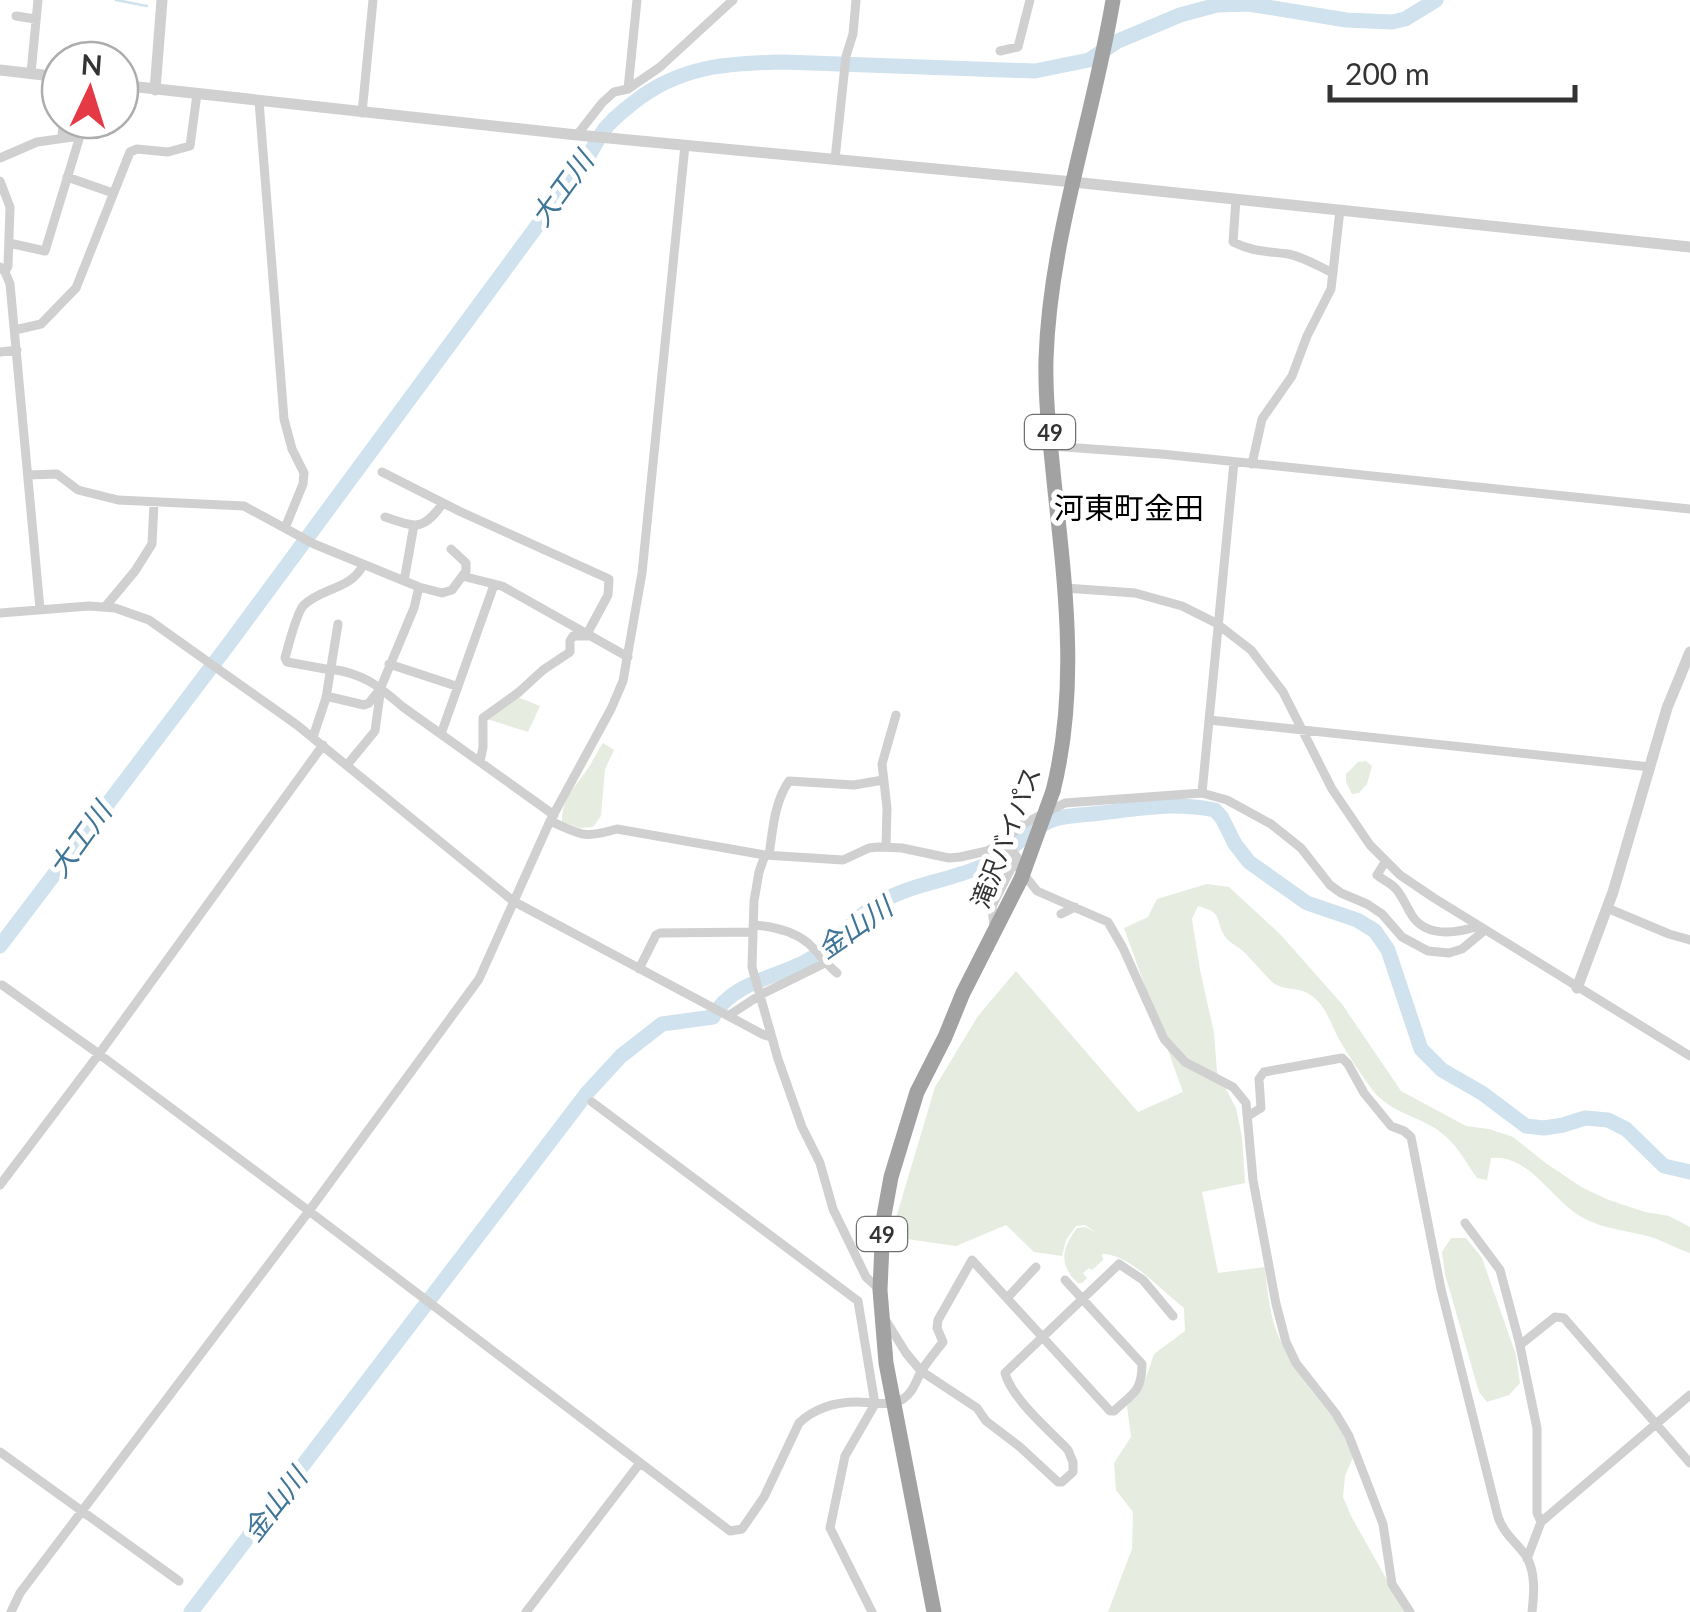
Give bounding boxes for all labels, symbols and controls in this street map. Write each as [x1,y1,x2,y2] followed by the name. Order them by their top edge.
[40,40,140,140] north arrow
[1330,40,1575,102] scale bar
[80,46,104,82] text: N
[1345,55,1430,91] text: 200 m
[523,142,601,232] water label: 大工川
[1025,415,1075,449] road number: 49
[1054,489,1204,525] district label: 河東町金田
[964,762,1046,912] street label: 滝沢バイパス
[41,793,119,883] water label: 大工川
[810,887,901,965] water label: 金山川
[857,1217,907,1251] road number: 49
[235,1458,315,1548] water label: 金山川

